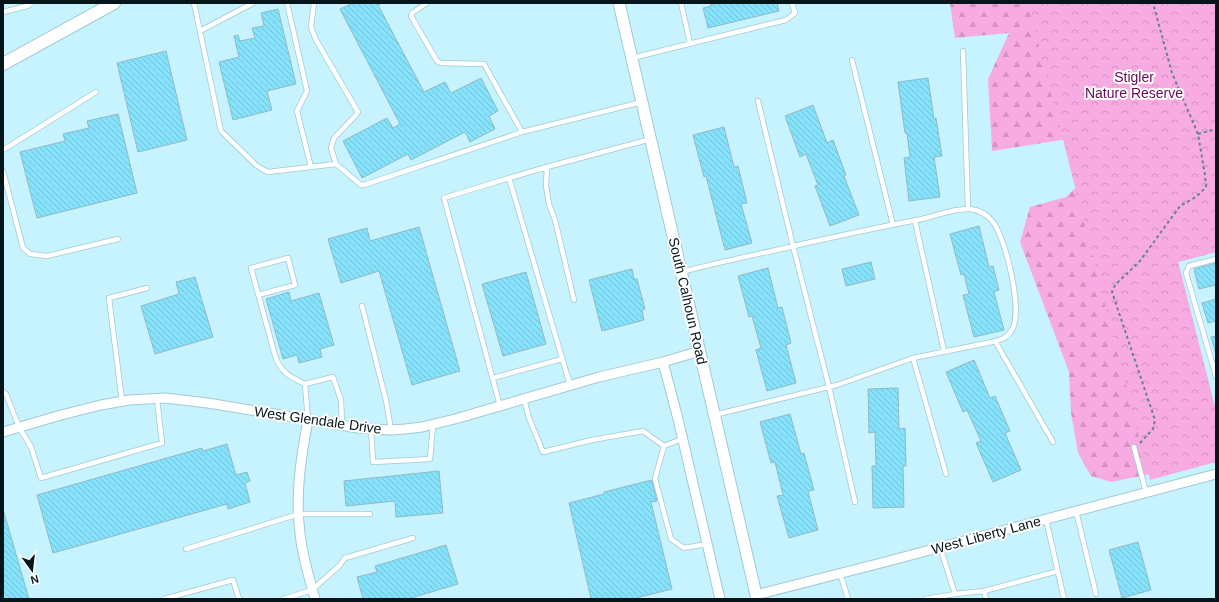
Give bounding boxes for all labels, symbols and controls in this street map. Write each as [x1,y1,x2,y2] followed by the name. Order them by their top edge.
[1085,69,1183,101] park label: Stigler Nature Reserve
[666,236,710,366] street label: South Calhoun Road
[253,403,383,437] street label: West Glendale Drive
[930,513,1043,557] street label: West Liberty Lane
[12,550,52,590] north arrow
[29,573,40,586] text: N

